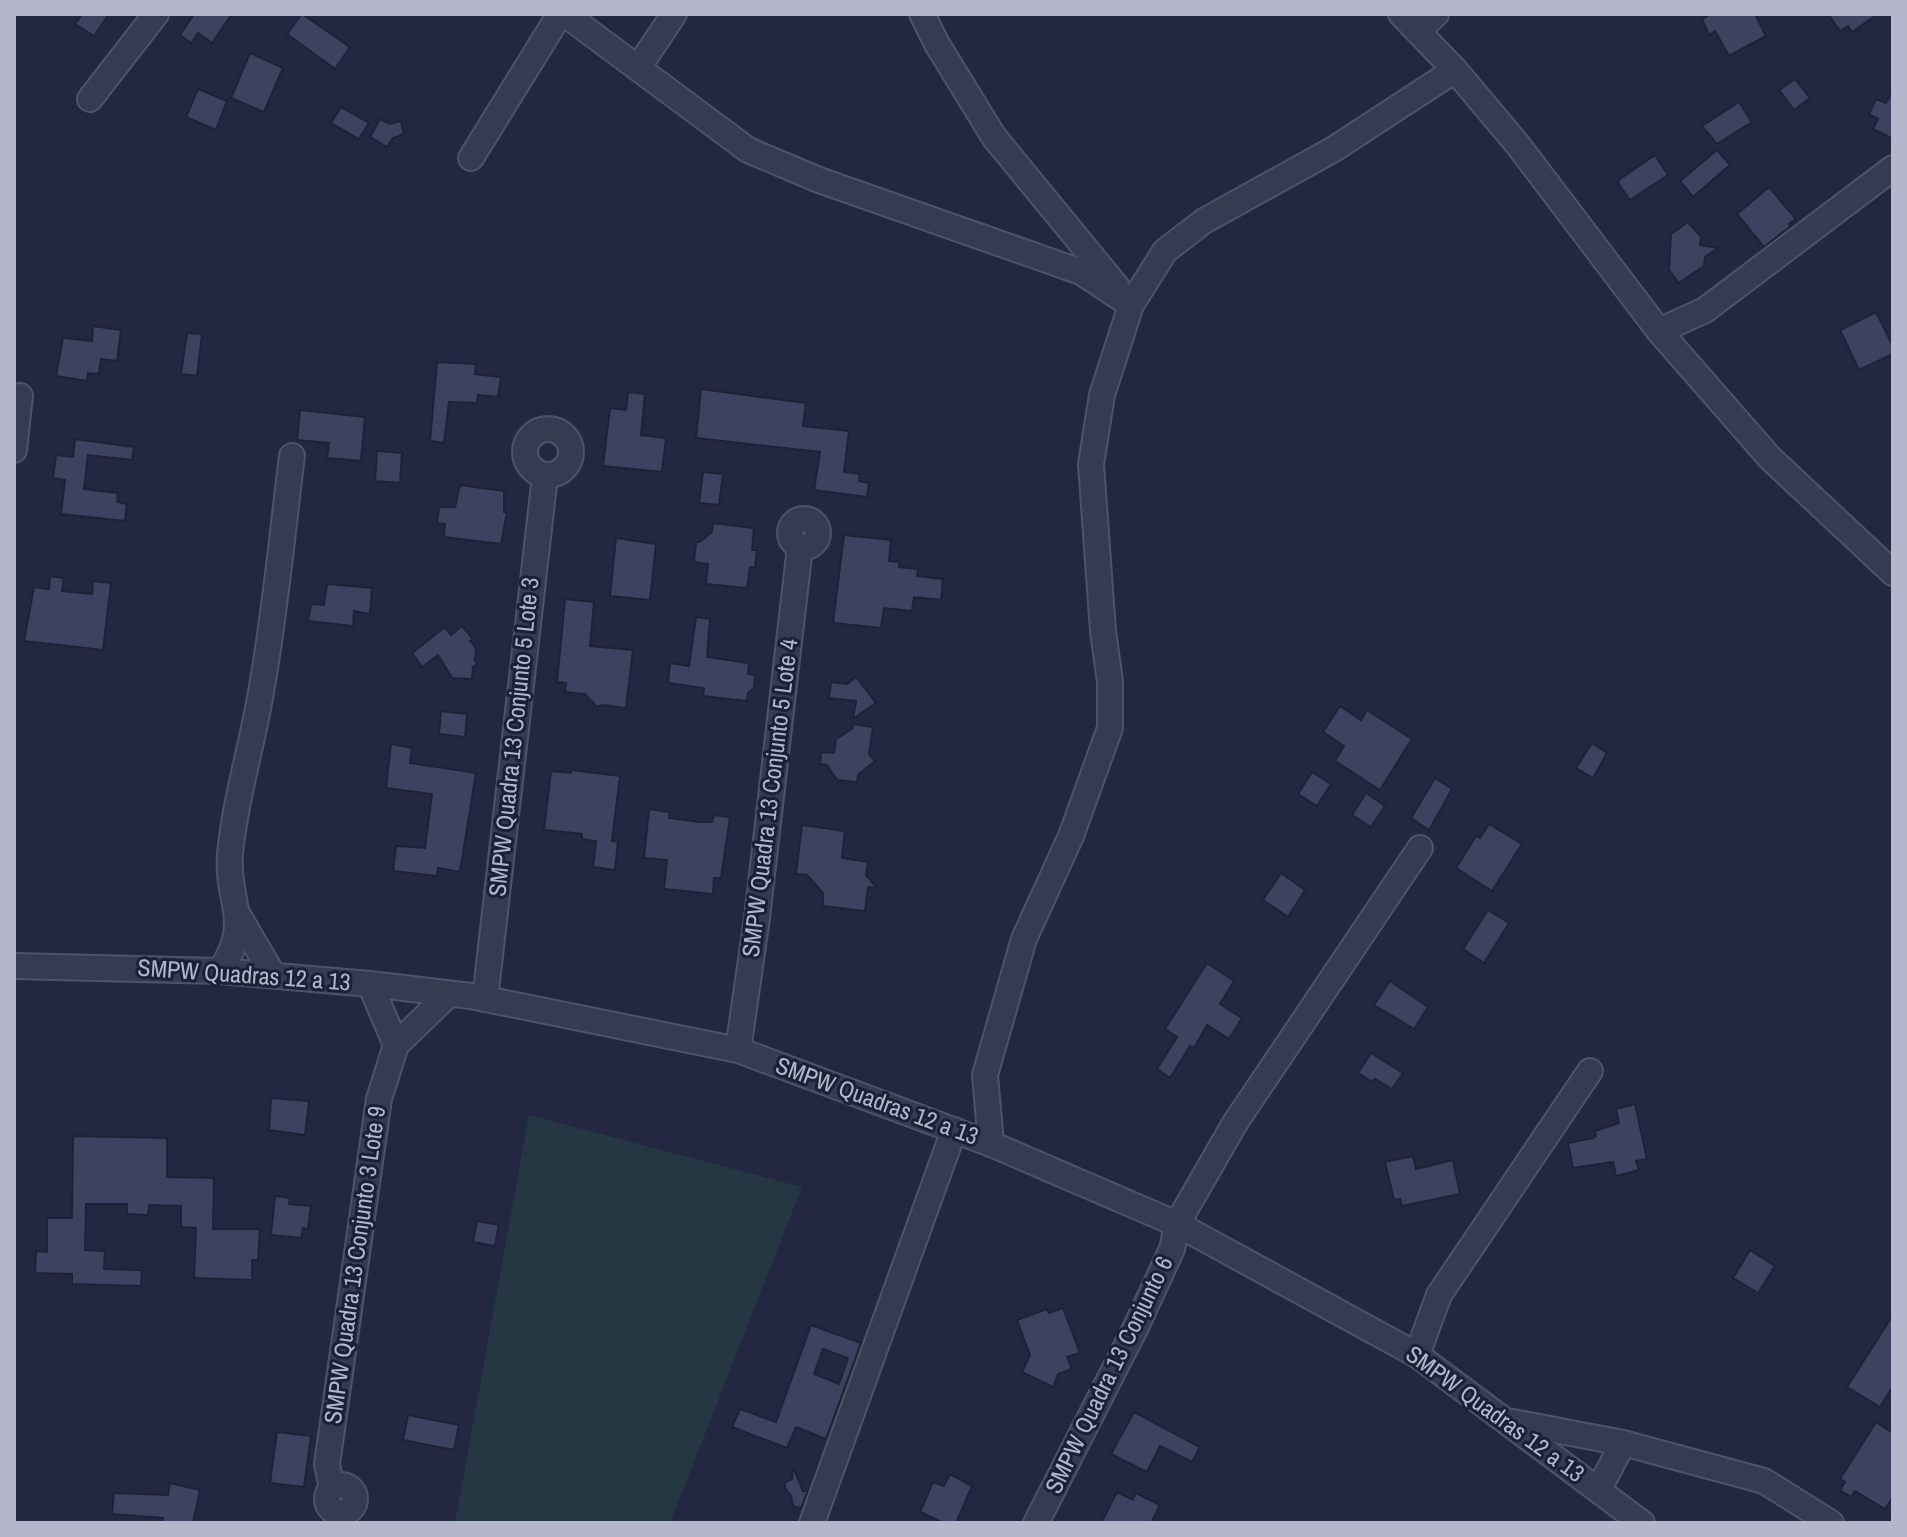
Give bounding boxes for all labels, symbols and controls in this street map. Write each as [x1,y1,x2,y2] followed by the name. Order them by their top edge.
[480,576,546,898] street label: SMPW Quadra 13 Conjunto 5 Lote 3
[734,637,804,959] street label: SMPW Quadra 13 Conjunto 5 Lote 4
[137,951,352,997] street label: SMPW Quadras 12 a 13
[772,1049,983,1152] street label: SMPW Quadras 12 a 13
[316,1104,392,1426] street label: SMPW Quadra 13 Conjunto 3 Lote 9
[1037,1251,1180,1499] street label: SMPW Quadra 13 Conjunto 6
[1400,1338,1591,1489] street label: SMPW Quadras 12 a 13

